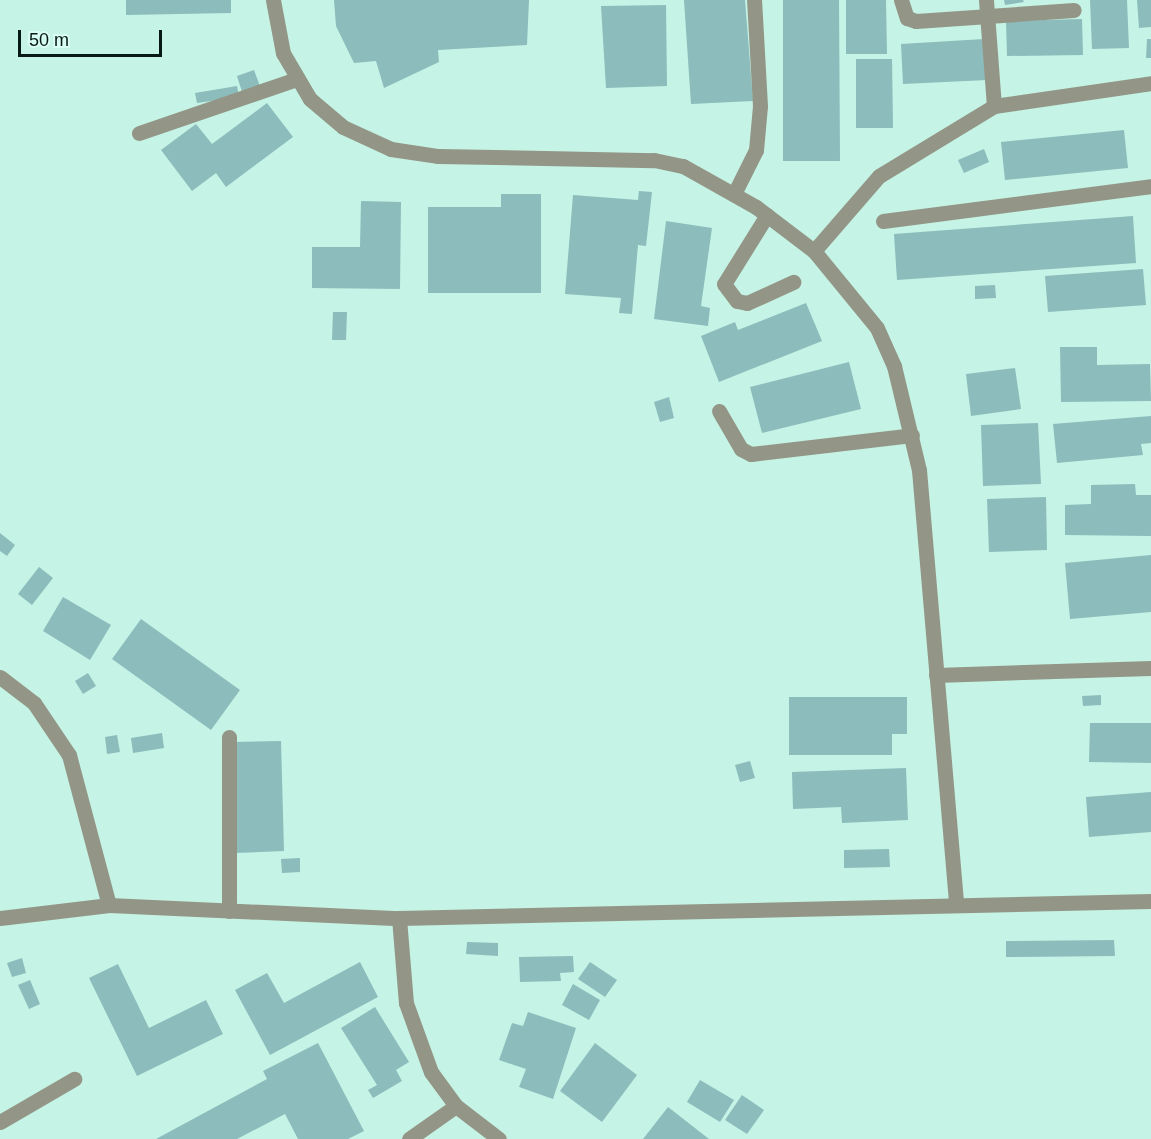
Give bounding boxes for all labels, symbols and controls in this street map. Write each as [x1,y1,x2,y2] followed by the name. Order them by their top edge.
[21,18,165,56] scale bar
[29,30,69,50] text: 50 m

